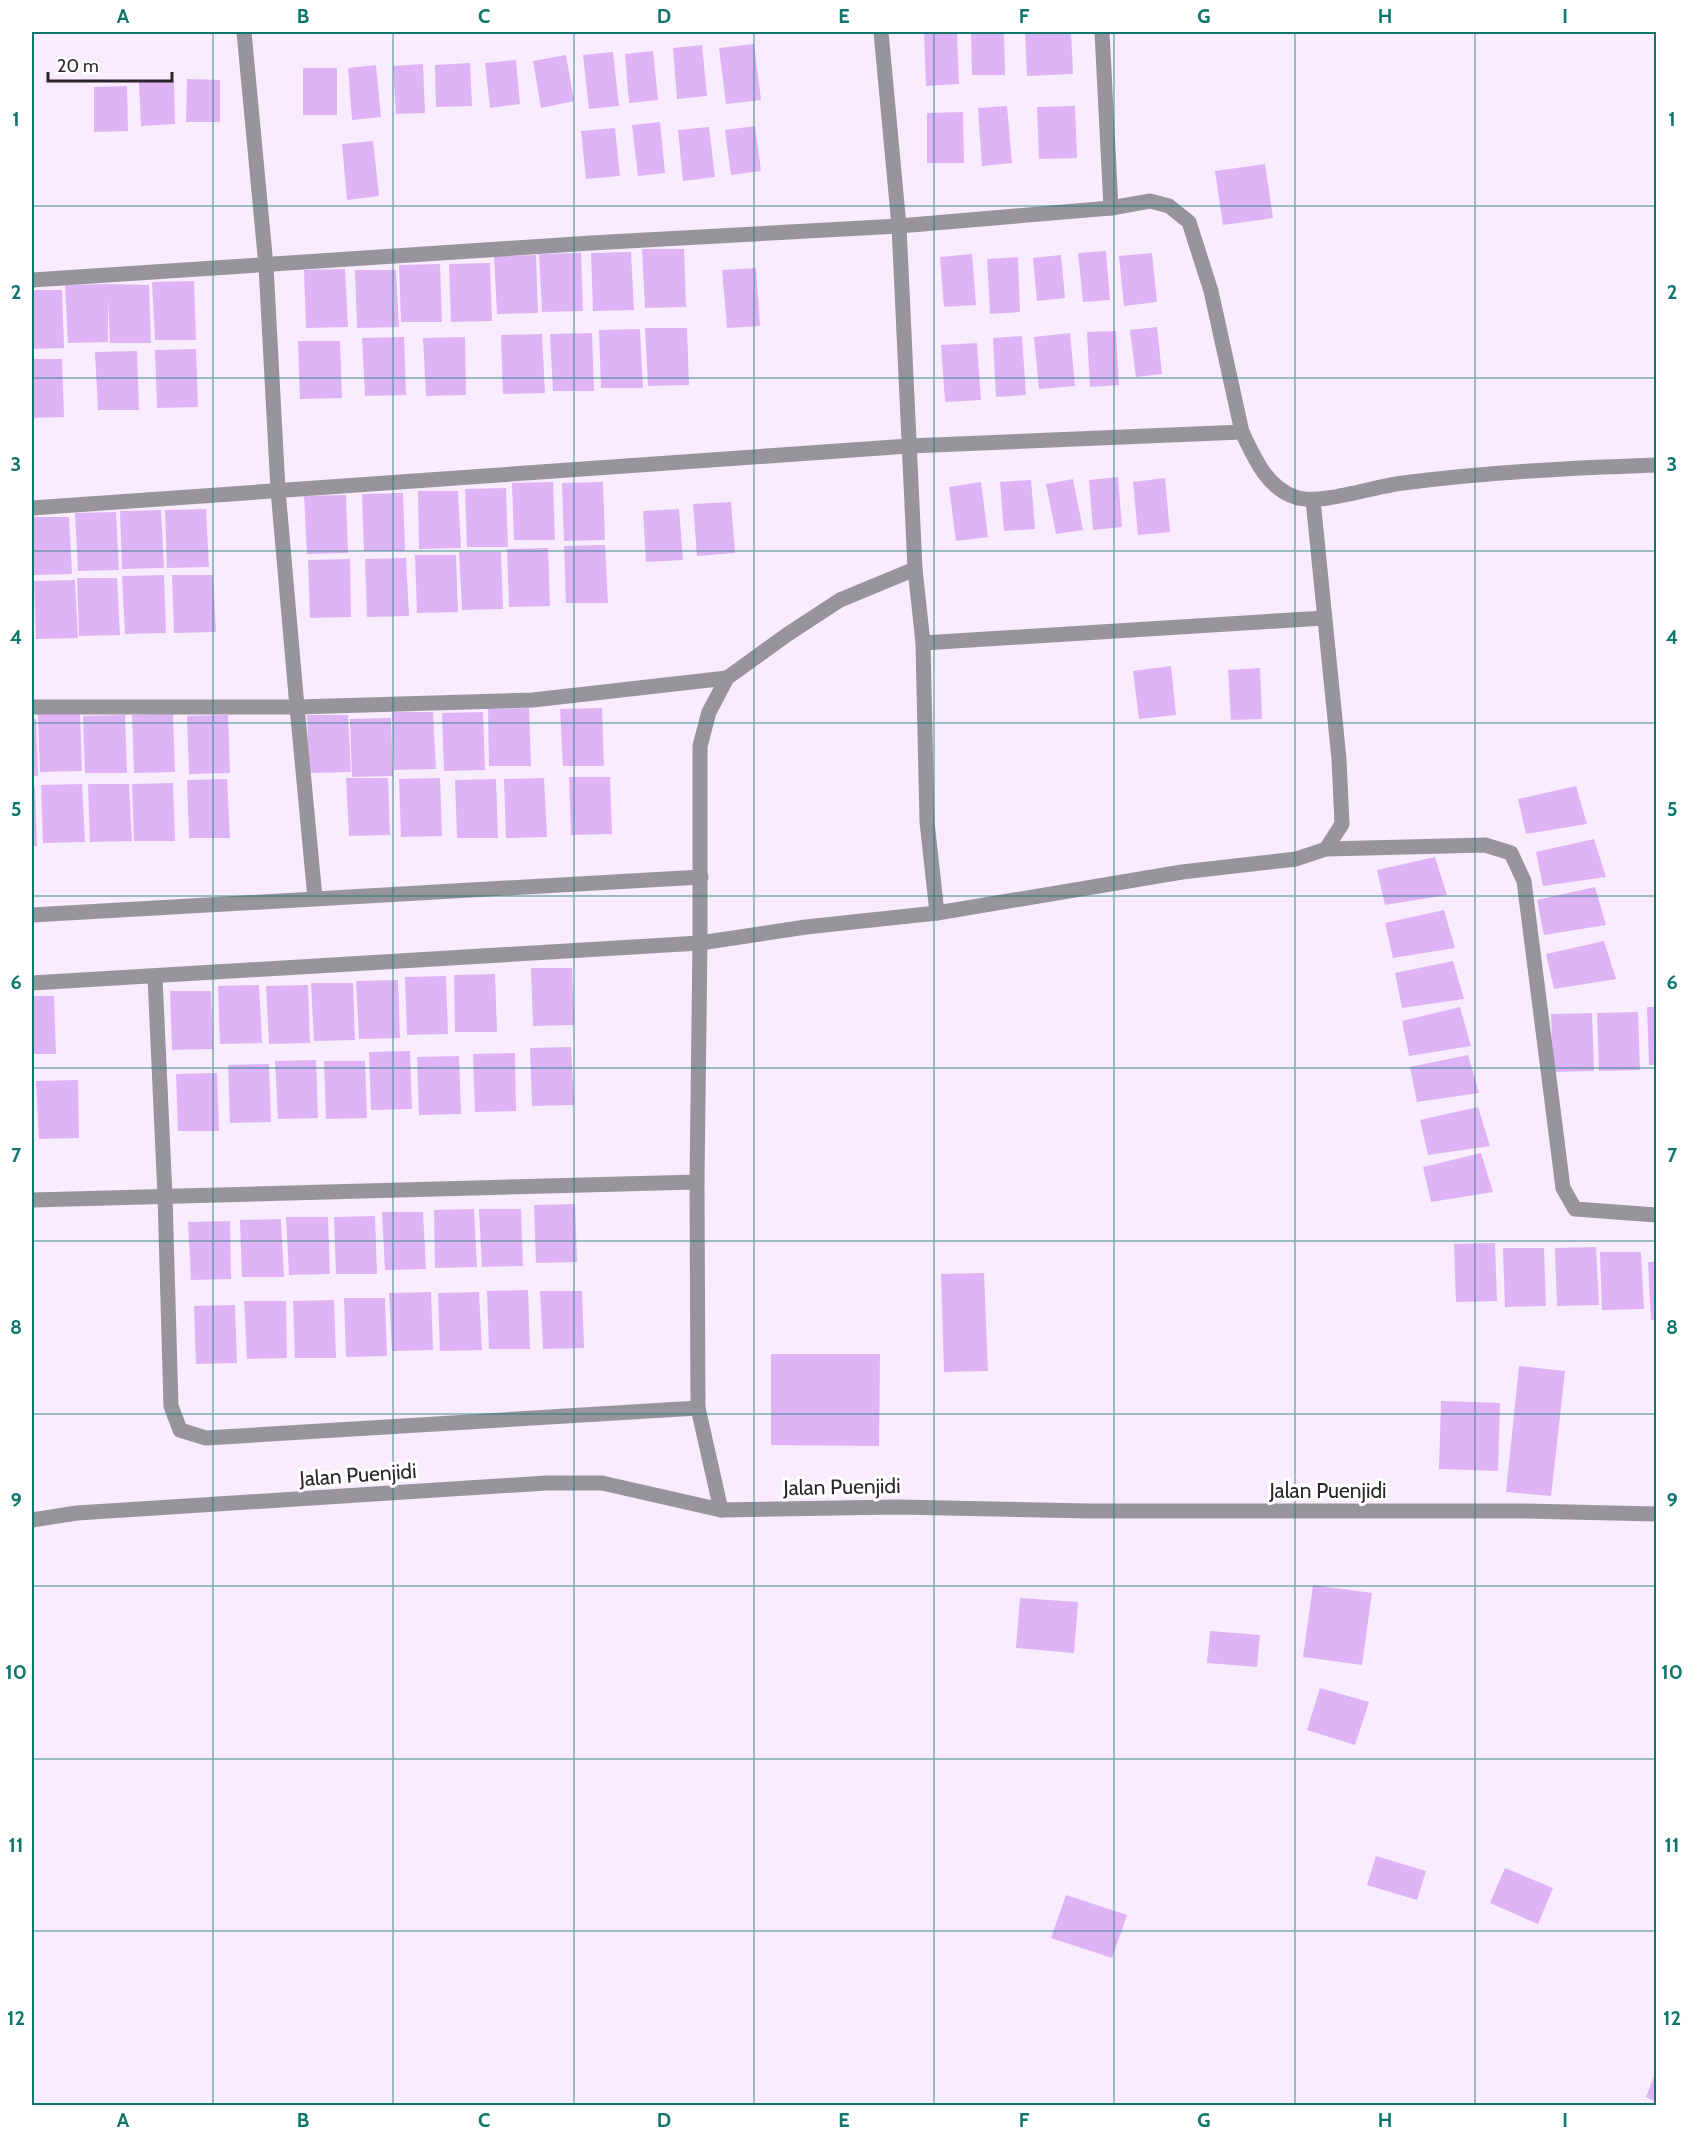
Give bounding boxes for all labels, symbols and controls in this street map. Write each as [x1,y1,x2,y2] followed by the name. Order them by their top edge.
[117,4,130,28] text: A
[297,4,309,28] text: B
[478,4,490,28] text: C
[657,4,671,28] text: D
[838,4,850,28] text: E
[1019,4,1030,28] text: F
[1197,4,1211,28] text: G
[1378,4,1392,28] text: H
[1562,4,1568,28] text: I
[48,45,172,83] scale bar
[57,55,99,77] text: 20 m
[12,107,20,131] text: 1
[1668,107,1676,131] text: 1
[11,280,21,304] text: 2
[1667,280,1677,304] text: 2
[11,452,21,476] text: 3
[1667,452,1677,476] text: 3
[10,625,22,649] text: 4
[1666,625,1678,649] text: 4
[11,797,21,821] text: 5
[1667,797,1677,821] text: 5
[10,970,22,994] text: 6
[1666,970,1678,994] text: 6
[11,1143,22,1167] text: 7
[1667,1143,1678,1167] text: 7
[10,1315,22,1339] text: 8
[1666,1315,1678,1339] text: 8
[298,1458,417,1492] street label: Jalan Puenjidi
[782,1473,901,1501] street label: Jalan Puenjidi
[1268,1478,1387,1504] street label: Jalan Puenjidi
[10,1488,22,1512] text: 9
[1666,1488,1678,1512] text: 9
[5,1660,27,1684] text: 10
[1661,1660,1683,1684] text: 10
[9,1833,23,1857] text: 11
[1665,1833,1679,1857] text: 11
[7,2006,25,2030] text: 12
[1663,2006,1681,2030] text: 12
[117,2108,130,2132] text: A
[297,2108,309,2132] text: B
[478,2108,490,2132] text: C
[657,2108,671,2132] text: D
[838,2108,850,2132] text: E
[1019,2108,1030,2132] text: F
[1197,2108,1211,2132] text: G
[1378,2108,1392,2132] text: H
[1562,2108,1568,2132] text: I

